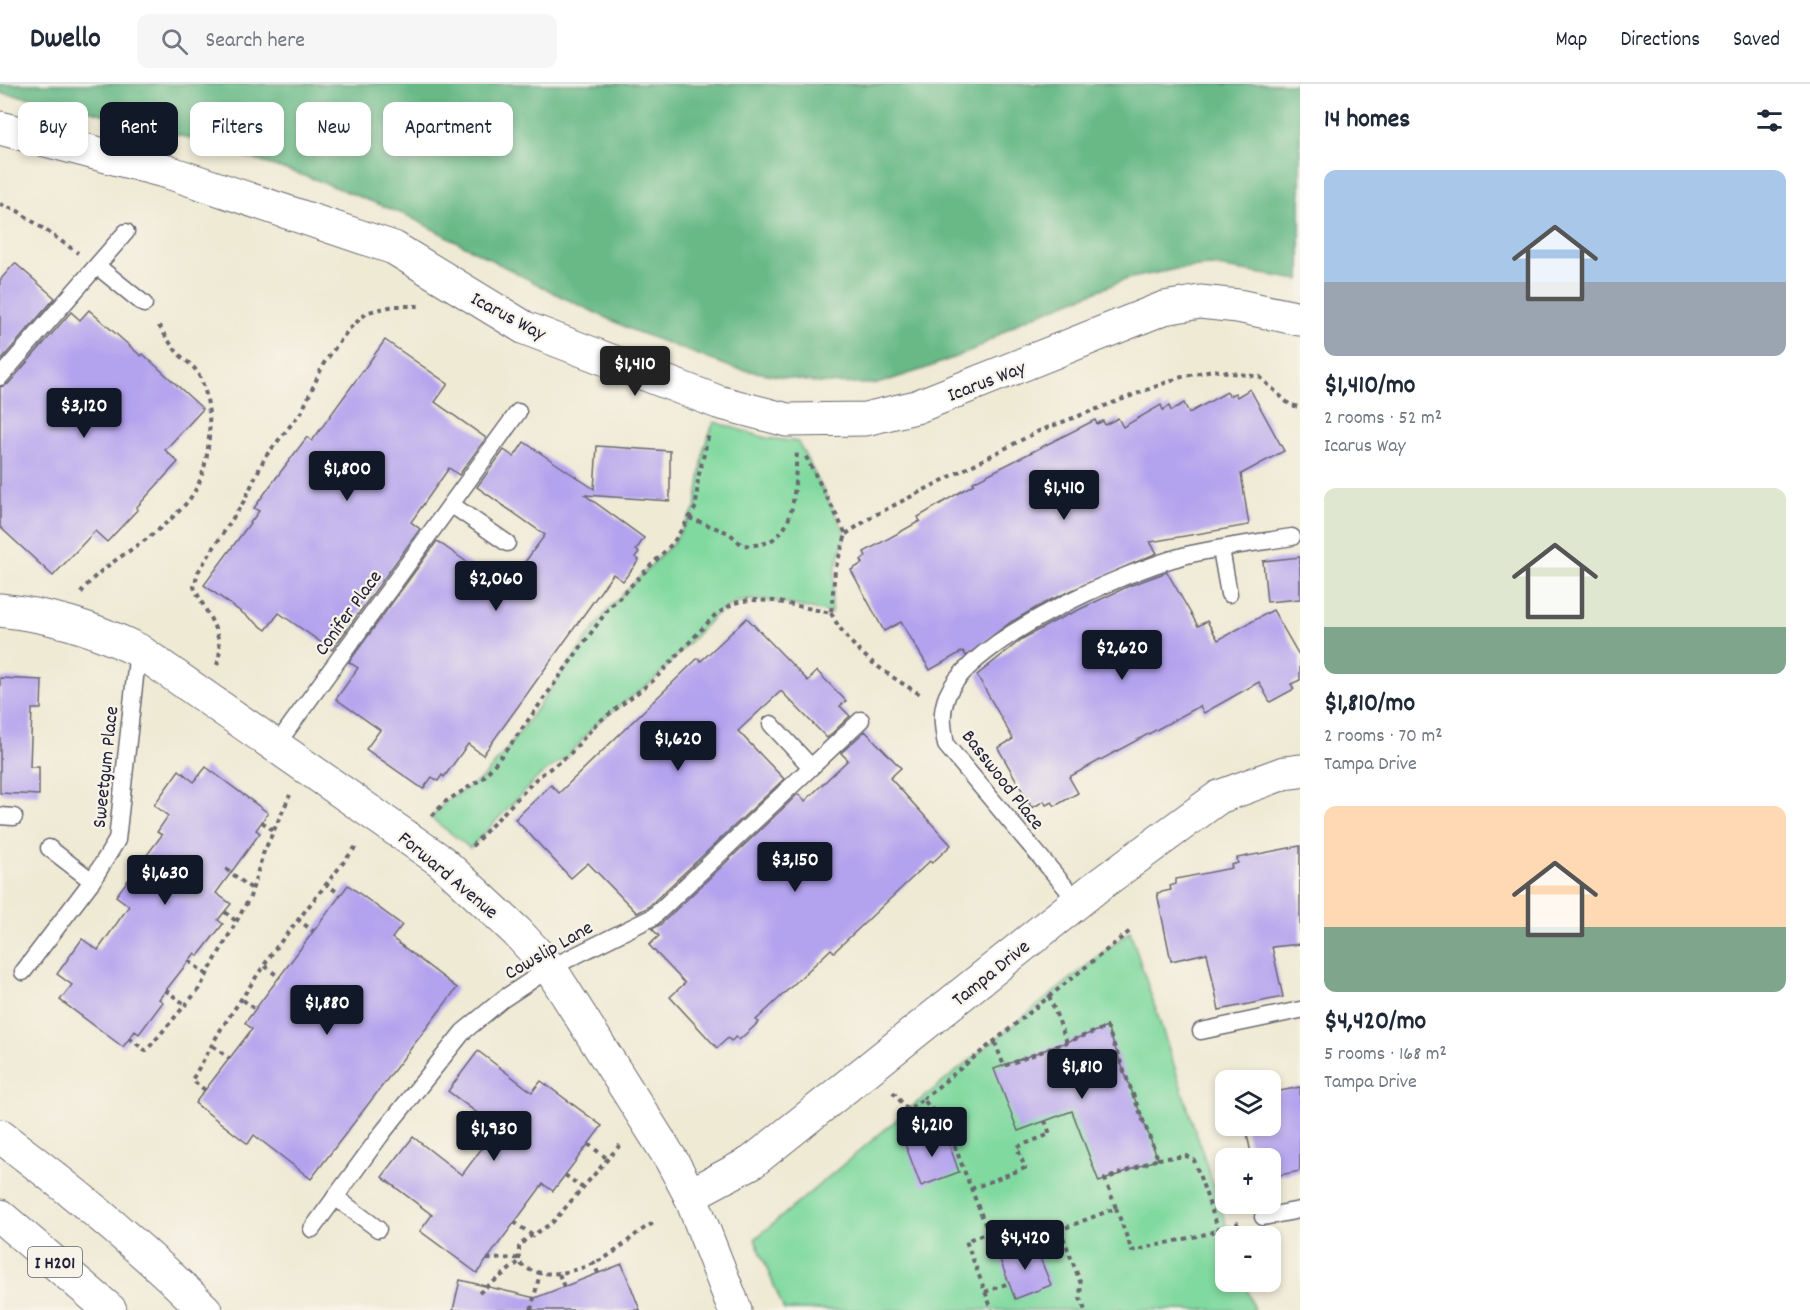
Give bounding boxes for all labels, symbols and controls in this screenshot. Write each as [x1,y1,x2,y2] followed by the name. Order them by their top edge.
[137,14,557,68] search box
[30,21,101,61] text: Dwello
[158,25,191,58] icon: search
[206,26,305,57] text: Search here
[1556,26,1587,56] text: Map
[1620,26,1700,56] text: Directions
[1733,26,1780,56] text: Saved
[18,102,88,156] chip: Buy
[100,102,178,156] chip: Rent
[190,102,284,156] chip: Filters
[296,102,371,156] chip: New
[383,102,513,156] chip: Apartment
[1324,102,1410,139] text: 14 homes
[1753,104,1786,137] icon: filters
[1501,209,1609,317] icon: home
[465,286,551,350] street label: Icarus Way
[586,346,684,397] pin: $1,410
[614,351,656,379] text: $1,410
[944,355,1031,410] street label: Icarus Way
[1324,368,1415,405] text: $1,410/mo
[35,388,133,439] pin: $3,120
[61,393,107,421] text: $3,120
[1324,405,1442,433] text: 2 rooms · 52 m²
[1324,433,1406,461] text: Icarus Way
[298,451,396,502] pin: $1,800
[323,456,371,484] text: $1,800
[1015,470,1113,521] pin: $1,410
[1043,475,1085,503] text: $1,410
[1501,527,1609,635] icon: home
[447,561,545,612] pin: $2,060
[309,565,390,662] street label: Conifer Place
[469,566,523,594] text: $2,060
[1073,630,1171,681] pin: $2,620
[1096,635,1148,663] text: $2,620
[1324,686,1415,723] text: $1,810/mo
[87,705,127,830] street label: Sweetgum Place
[629,721,727,772] pin: $1,620
[1324,723,1443,751] text: 2 rooms · 70 m²
[954,725,1050,837] street label: Basswood Place
[654,726,702,754] text: $1,620
[1324,751,1417,779] text: Tampa Drive
[391,826,504,927] street label: Forward Avenue
[746,842,844,893] pin: $3,150
[1501,845,1609,953] icon: home
[771,847,819,875] text: $3,150
[116,855,214,906] pin: $1,630
[141,860,189,888] text: $1,630
[500,915,599,988] street label: Cowslip Lane
[947,934,1037,1014] street label: Tampa Drive
[278,985,376,1036] pin: $1,880
[304,990,350,1018] text: $1,880
[1324,1004,1426,1041] text: $4,420/mo
[1324,1041,1447,1069] text: 5 rooms · 168 m²
[1033,1049,1131,1100] pin: $1,810
[1061,1054,1103,1082] text: $1,810
[1324,1069,1417,1097] text: Tampa Drive
[1215,1070,1281,1292] map controls
[1215,1070,1281,1136] button: layers
[883,1107,981,1158] pin: $1,210
[445,1111,543,1162] pin: $1,930
[911,1112,953,1140] text: $1,210
[470,1116,518,1144] text: $1,930
[1215,1148,1281,1214] button: +
[976,1220,1074,1271] pin: $4,420
[1000,1225,1050,1253] text: $4,420
[1215,1226,1281,1292] button: −
[28,1247,82,1277] road number: I H201

